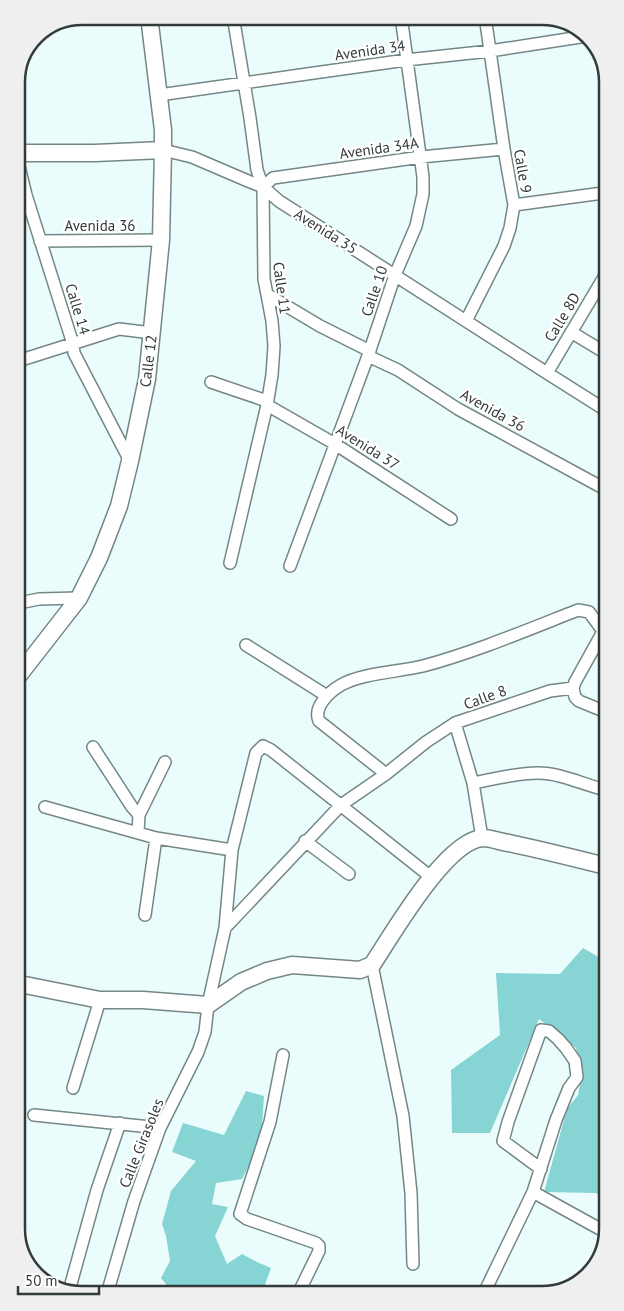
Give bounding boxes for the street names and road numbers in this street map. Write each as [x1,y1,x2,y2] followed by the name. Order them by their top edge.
[334,36,406,64] street label: Avenida 34
[338,133,420,163] street label: Avenida 34A
[510,148,536,194] street label: Calle 9
[291,204,361,258] street label: Avenida 35
[64,216,136,235] street label: Avenida 36
[269,261,295,315] street label: Calle 11
[356,263,392,319] street label: Calle 10
[61,281,95,337] street label: Calle 14
[540,289,584,345] street label: Calle 8D
[135,334,161,388] street label: Calle 12
[457,384,529,436] street label: Avenida 36
[333,420,403,474] street label: Avenida 37
[461,680,509,714] street label: Calle 8
[114,1096,168,1190] street label: Calle Girasoles

